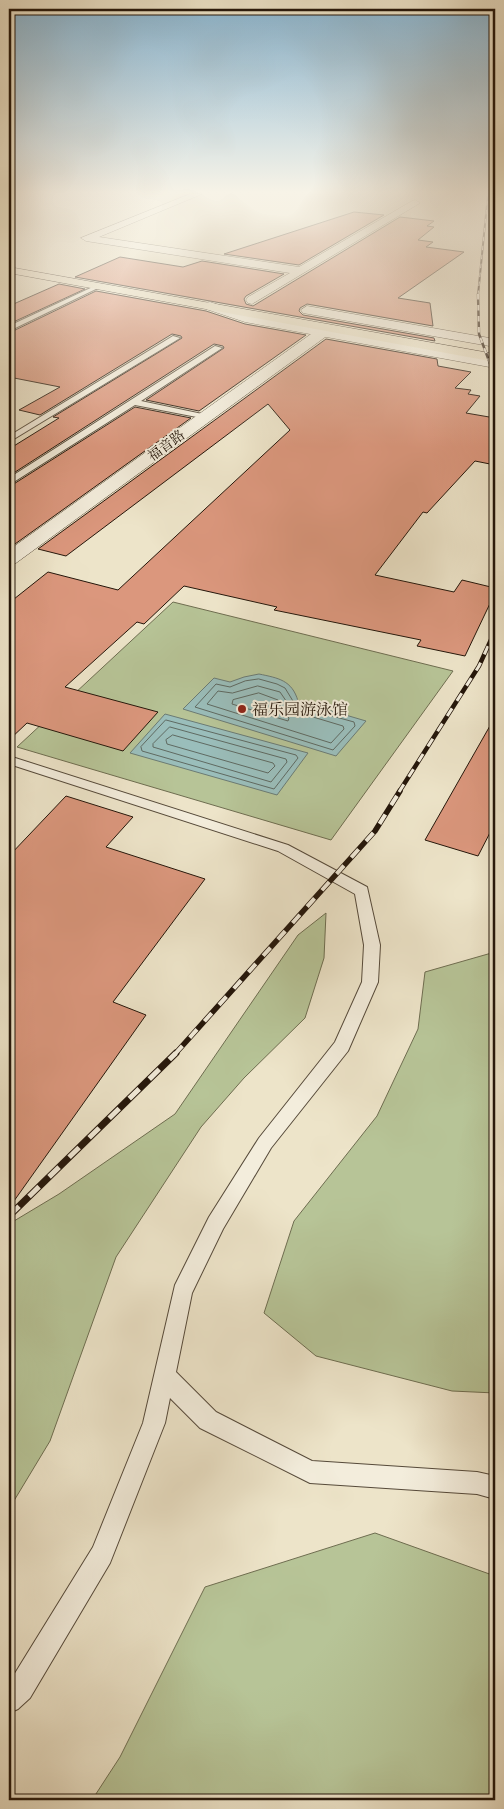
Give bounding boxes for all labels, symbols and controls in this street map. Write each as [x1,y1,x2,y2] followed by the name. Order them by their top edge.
[144,425,188,465] street label: 福音路
[252,699,348,720] place label: 福乐园游泳馆
[236,703,248,715] marker: 福乐园游泳馆

